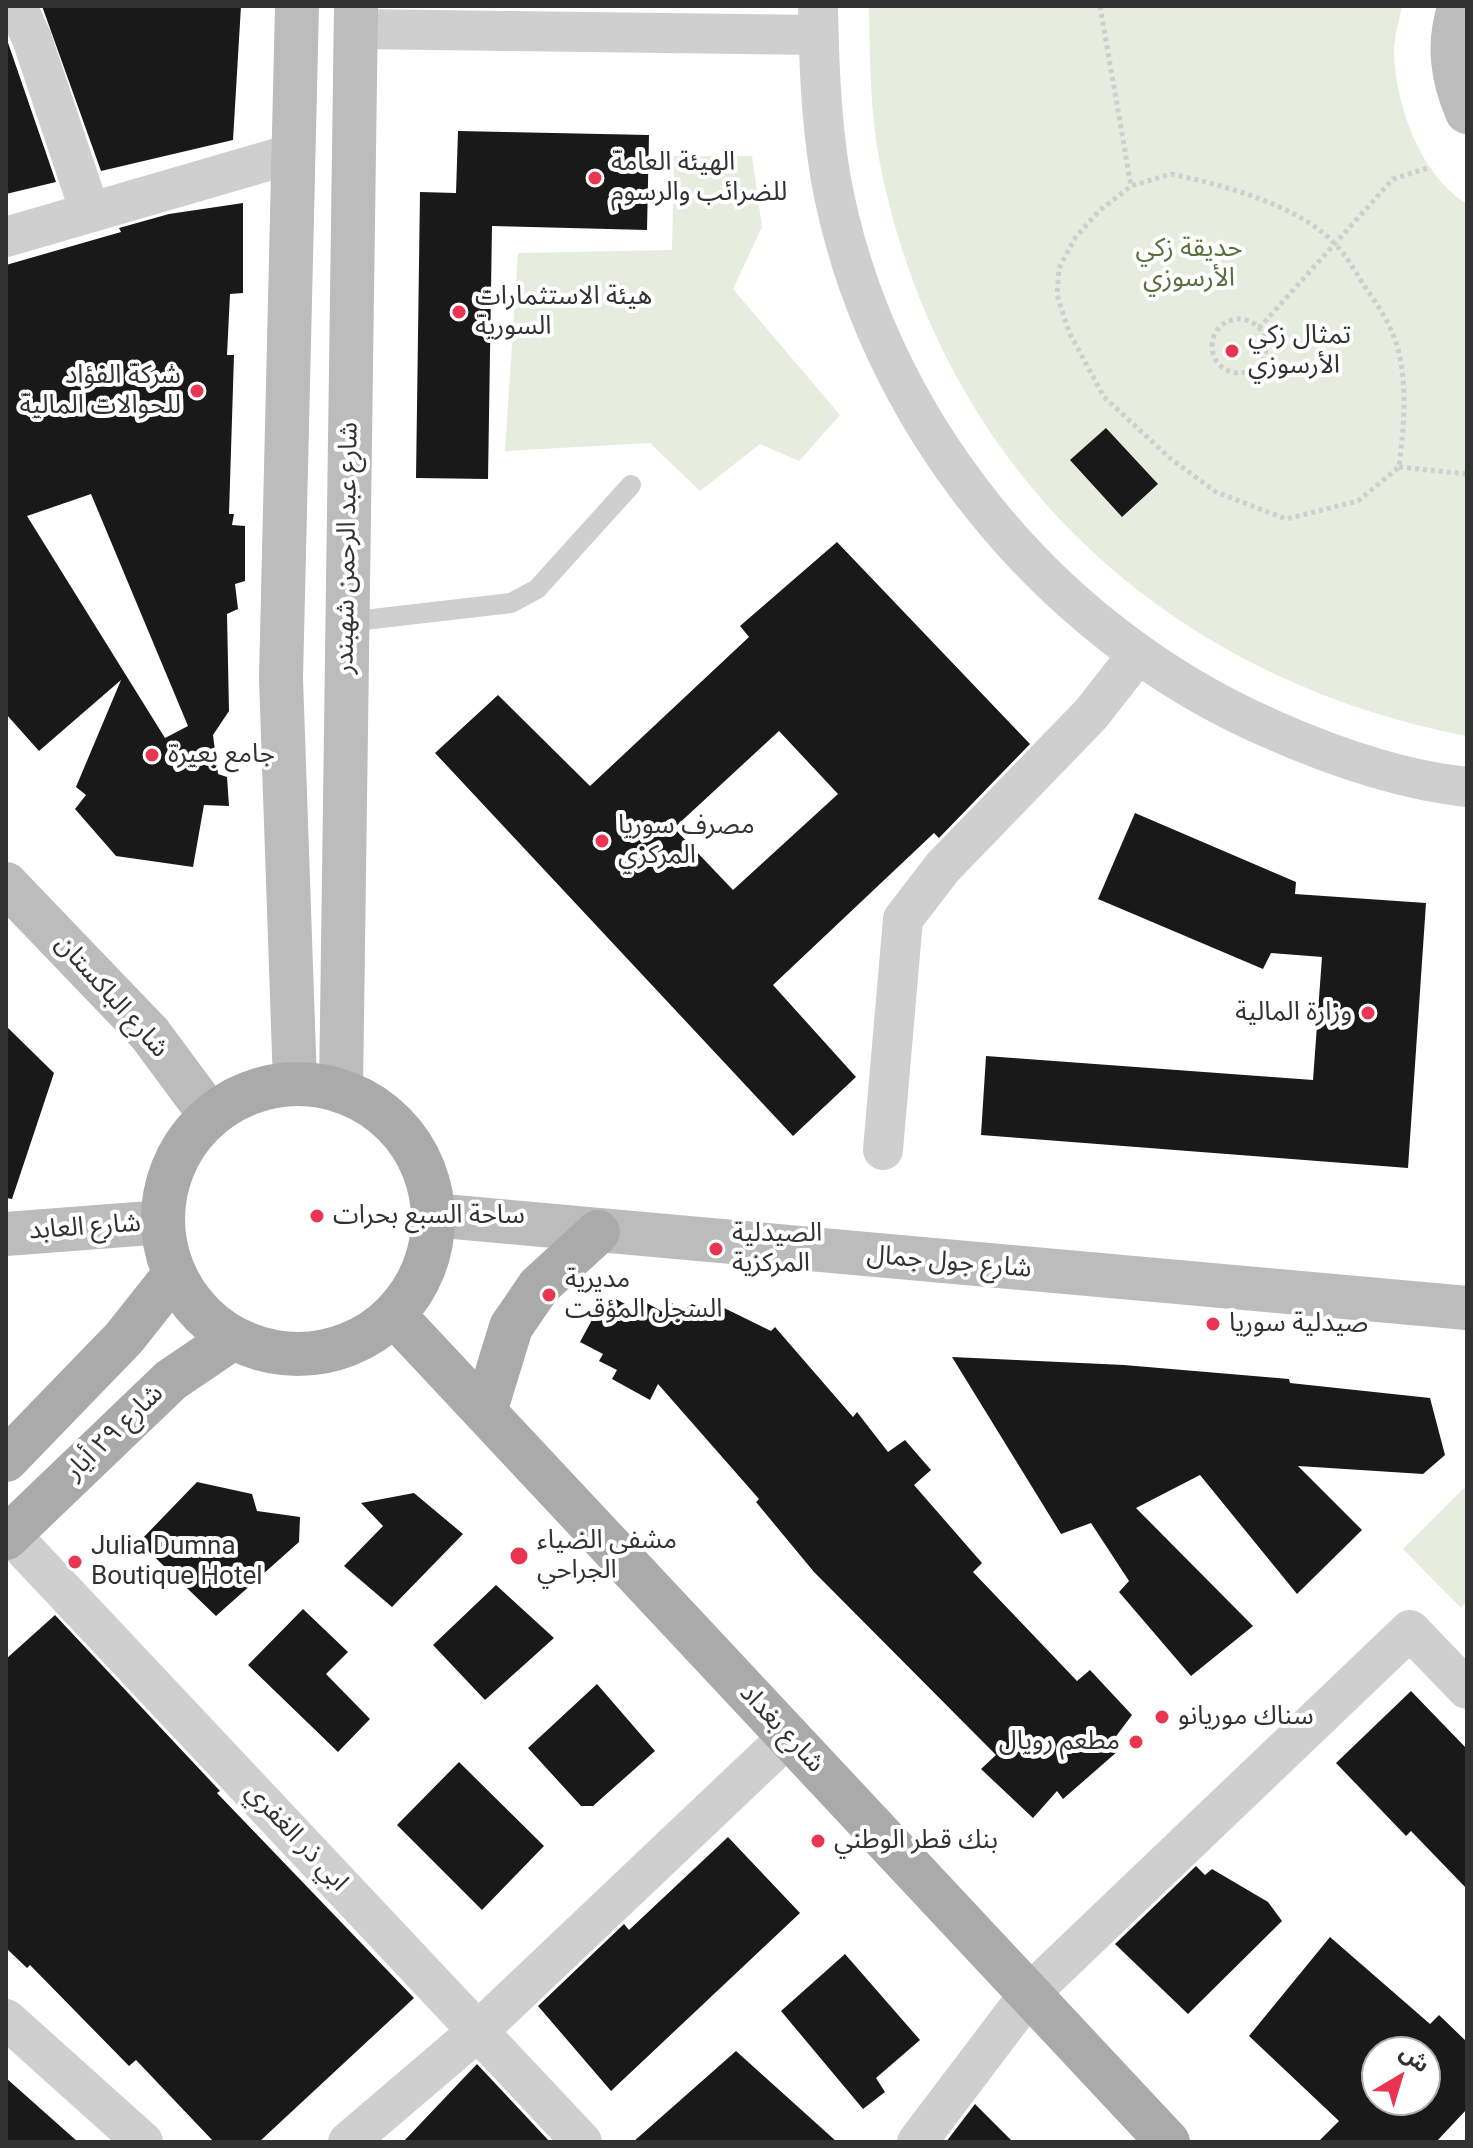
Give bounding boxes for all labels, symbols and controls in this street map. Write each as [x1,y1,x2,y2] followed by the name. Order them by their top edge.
[611,147,787,208] place label: الهيئة العامة للضرائب والرسوم
[586,169,604,187] marker: الهيئة العامة للضرائب والرسوم
[1135,233,1243,294] park label: حديقة زكي الأرسوزي
[475,281,652,342] place label: هيئة الاستثمارات السورية
[450,303,468,321] marker: هيئة الاستثمارات السورية
[1248,320,1351,382] place label: تمثال زكي الأرسوزي
[1223,342,1241,360] marker: تمثال زكي الأرسوزي
[19,360,181,422] place label: شركة الفؤاد للحوالات المالية
[188,382,206,400] marker: شركة الفؤاد للحوالات المالية
[330,422,366,674] street label: شارع عبد الرحمن شهبندر
[168,739,275,771] place label: جامع بعيرة
[143,746,161,764] marker: جامع بعيرة
[618,810,755,872] place label: مصرف سوريا المركزي
[593,832,611,850] marker: مصرف سوريا المركزي
[48,929,174,1065] street label: شارع الباكستان
[1235,997,1352,1029] place label: وزارة المالية
[1359,1004,1377,1022] marker: وزارة المالية
[333,1200,525,1232] place label: ساحة السبع بحرات
[308,1207,326,1225] marker: ساحة السبع بحرات
[28,1209,142,1247] street label: شارع العابد
[732,1218,822,1280] place label: الصيدلية المركزية
[707,1240,725,1258] marker: الصيدلية المركزية
[865,1240,1033,1286] street label: شارع جول جمال
[565,1264,722,1326] place label: مديرية السجل المؤقت
[540,1286,558,1304] marker: مديرية السجل المؤقت
[1229,1308,1368,1340] place label: صيدلية سوريا
[1204,1315,1222,1333] marker: صيدلية سوريا
[59,1379,171,1487] street label: شارع ٢٩ أيار
[537,1525,677,1586] place label: مشفى الضياء الجراحي
[91,1531,263,1592] place label: Julia Dumna Boutique Hotel
[508,1545,530,1567] marker: مشفى الضياء الجراحي
[66,1553,84,1571] marker: Julia Dumna Boutique Hotel
[732,1678,830,1780] street label: شارع بغداد
[1178,1701,1314,1733] place label: سناك موريانو
[1153,1708,1171,1726] marker: سناك موريانو
[999,1726,1120,1758] place label: مطعم رويال
[1127,1733,1145,1751] marker: مطعم رويال
[238,1777,354,1899] street label: ابي ذر الغفري
[834,1825,998,1857] place label: بنك قطر الوطني
[809,1832,827,1850] marker: بنك قطر الوطني
[1361,2036,1441,2116] north arrow
[1395,2039,1434,2077] text: ش

